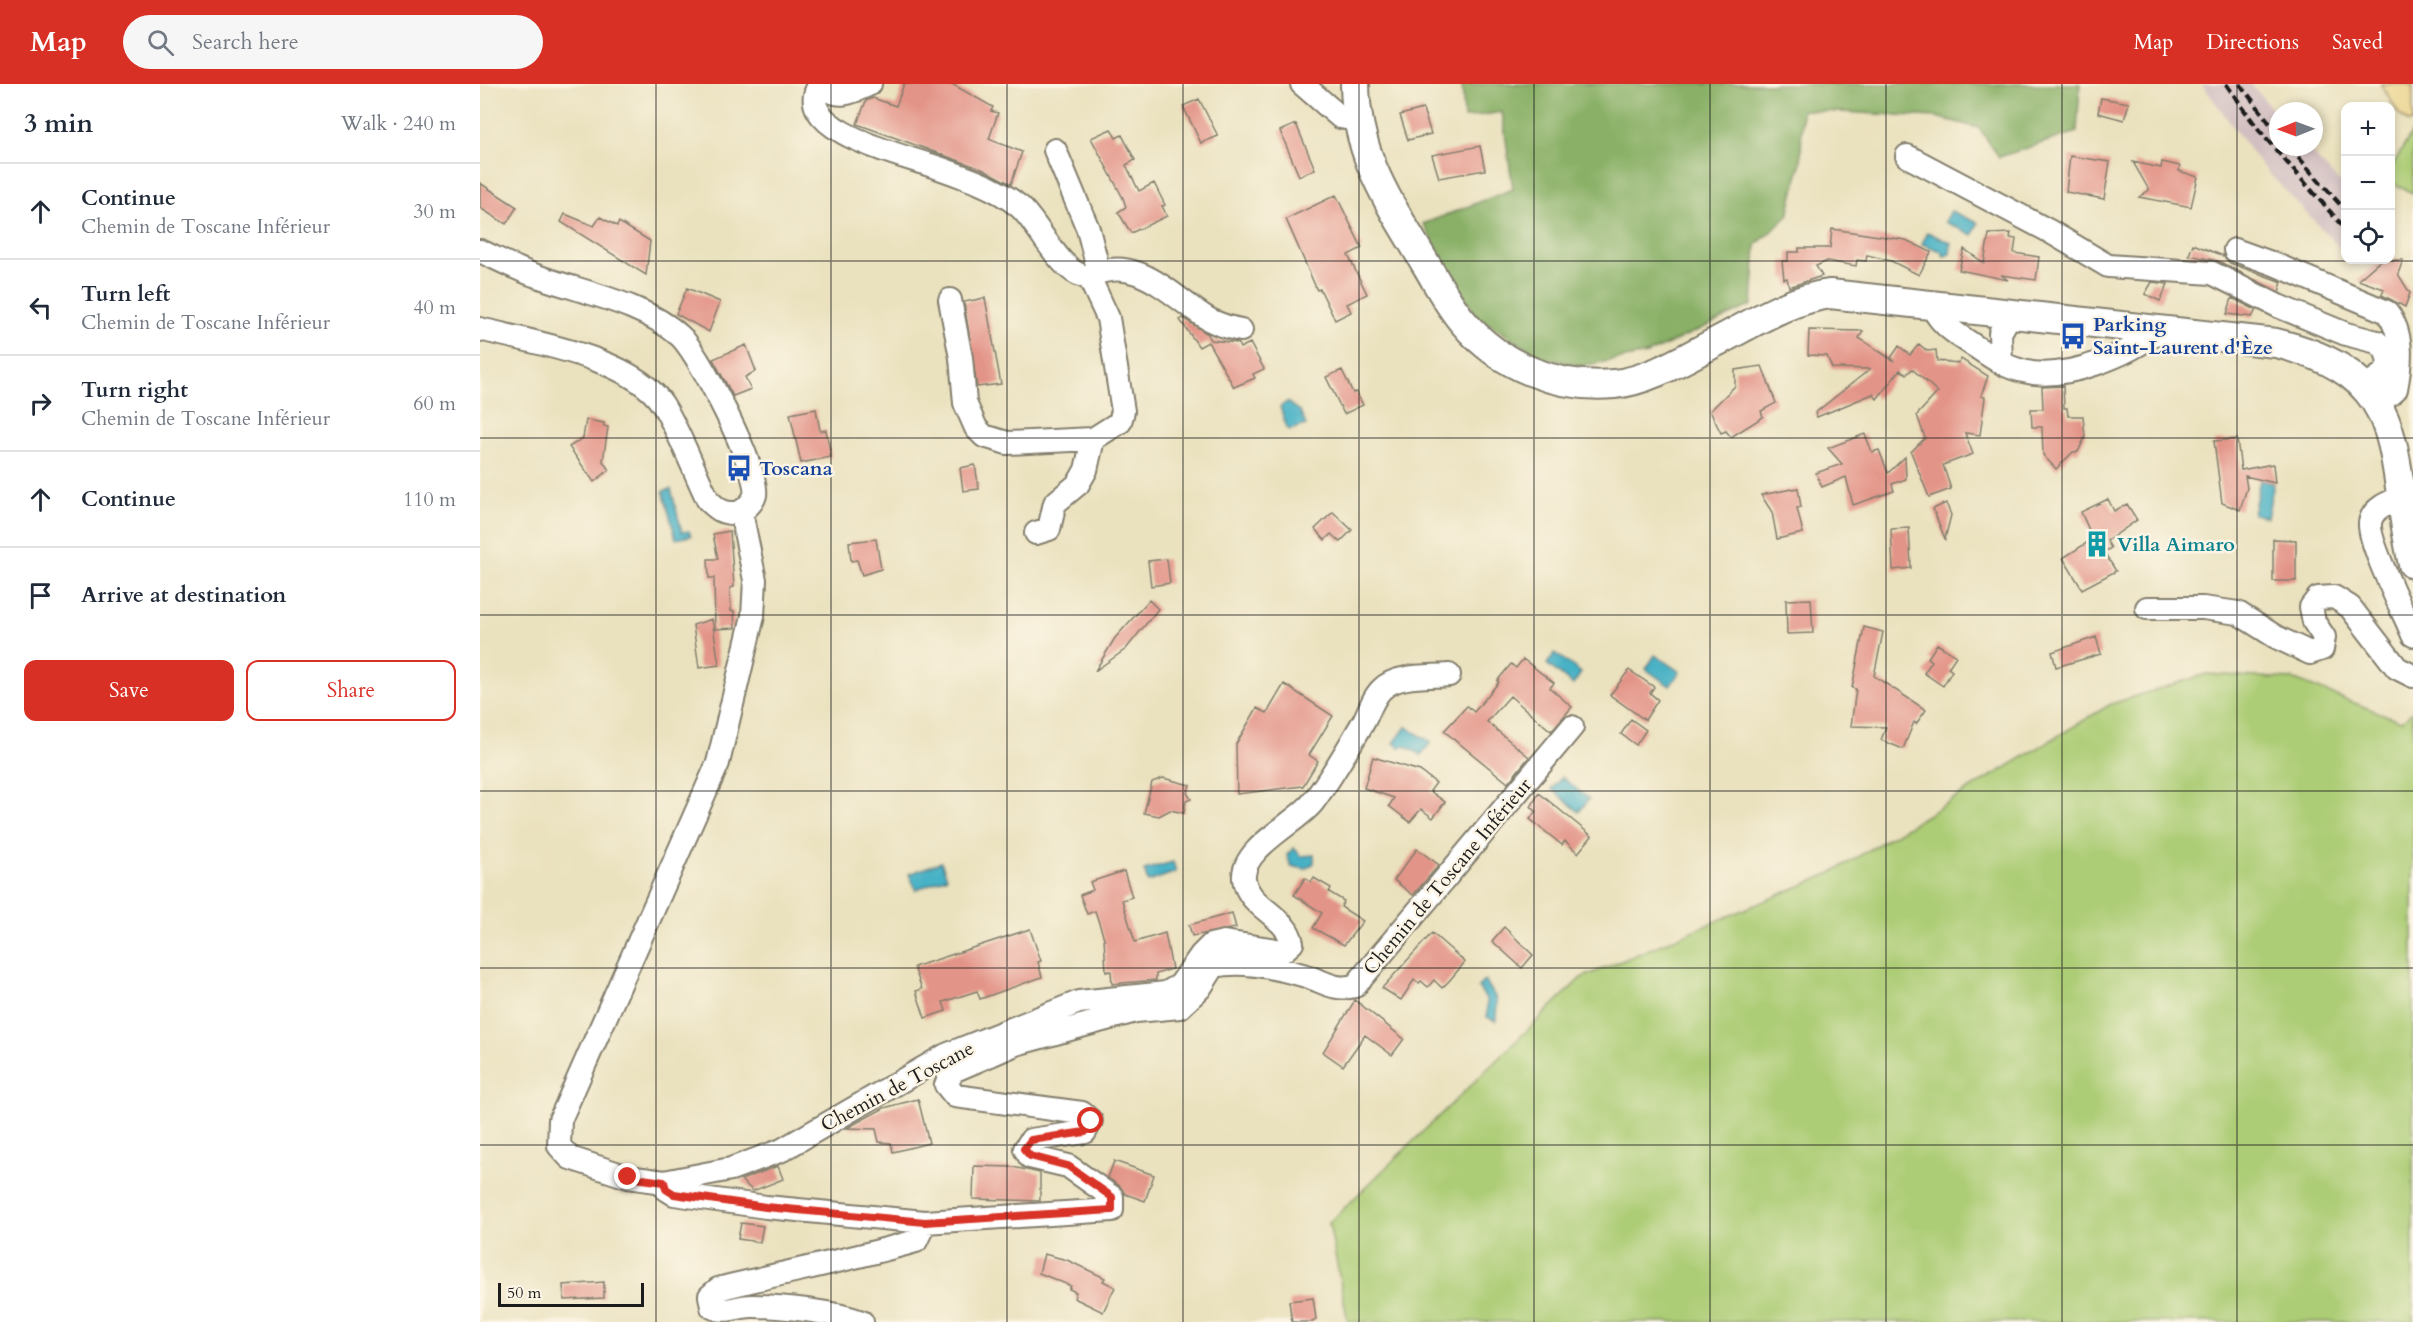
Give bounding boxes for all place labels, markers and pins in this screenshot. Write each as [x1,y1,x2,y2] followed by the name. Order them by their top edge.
[2093,311,2273,361] place label: Parking Saint-Laurent d'Èze
[2058,321,2088,351] bus stop icon: Parking Saint-Laurent d'Èze
[724,453,754,483] bus stop icon: Toscana
[759,455,833,482] place label: Toscana
[2082,529,2112,559] building icon: Villa Aimaro
[2117,531,2235,558] place label: Villa Aimaro

